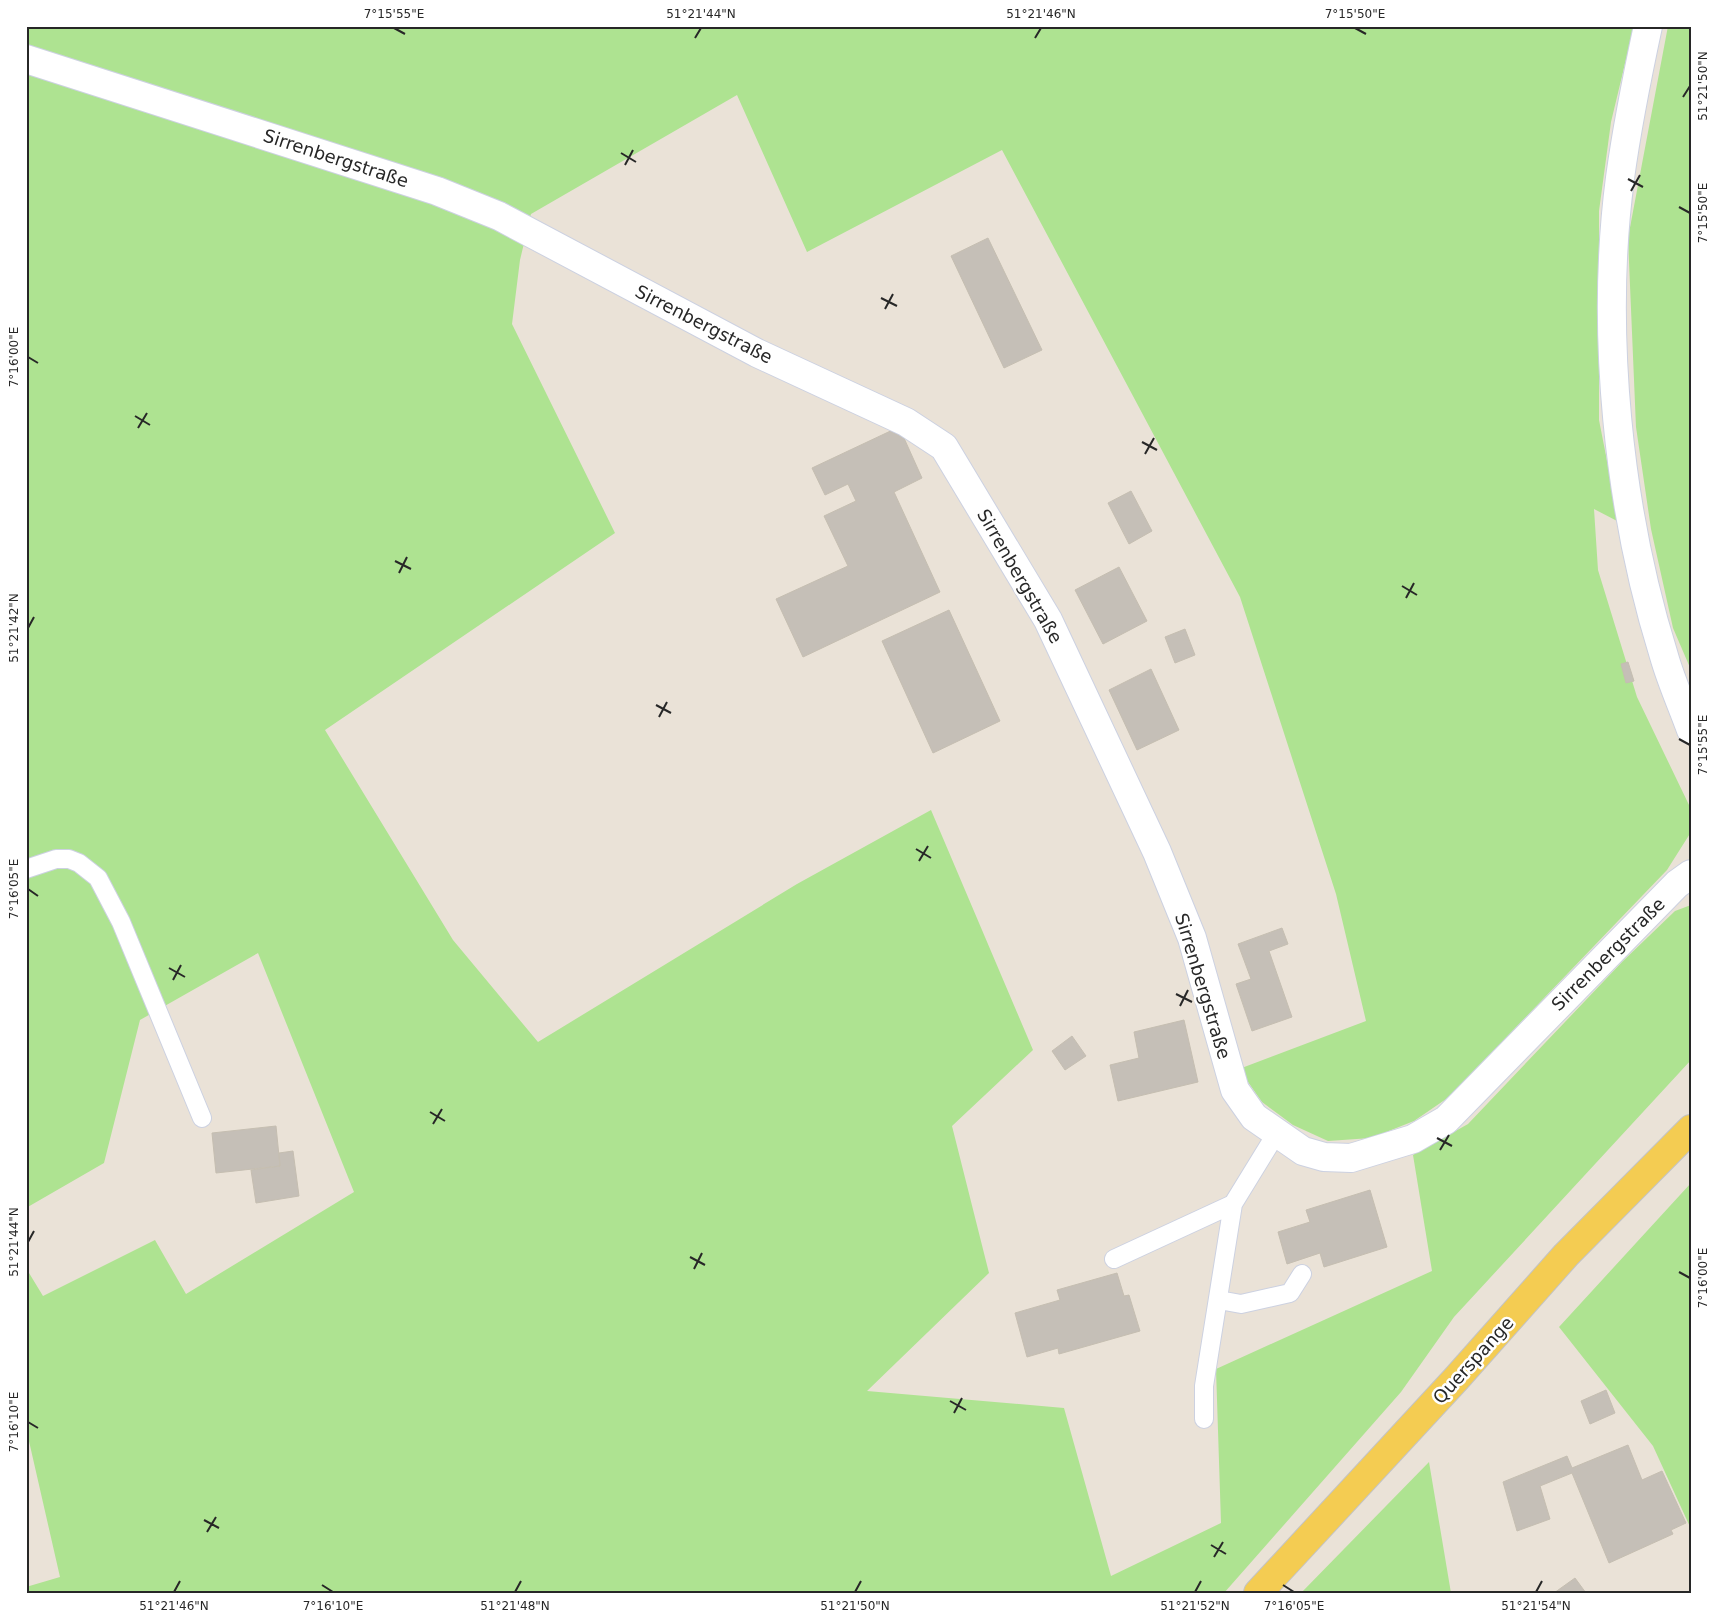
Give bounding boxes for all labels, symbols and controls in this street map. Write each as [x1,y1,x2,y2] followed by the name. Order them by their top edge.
[364,7,424,21] text: 7°15'55"E
[666,7,736,21] text: 51°21'44"N
[1006,7,1076,21] text: 51°21'46"N
[1325,7,1385,21] text: 7°15'50"E
[1696,51,1710,121] text: 51°21'50"N
[261,125,411,191] street label: Sirrenbergstraße
[1696,183,1710,243] text: 7°15'50"E
[632,280,776,368] street label: Sirrenbergstraße
[7,327,21,387] text: 7°16'00"E
[973,505,1067,647] street label: Sirrenbergstraße
[7,593,21,663] text: 51°21'42"N
[1696,715,1710,775] text: 7°15'55"E
[7,859,21,919] text: 7°16'05"E
[1547,893,1669,1015] street label: Sirrenbergstraße
[1171,911,1235,1061] street label: Sirrenbergstraße
[7,1207,21,1277] text: 51°21'44"N
[1696,1248,1710,1308] text: 7°16'00"E
[1428,1312,1518,1408] street label: Querspange
[7,1392,21,1452] text: 7°16'10"E
[139,1599,209,1613] text: 51°21'46"N
[303,1599,363,1613] text: 7°16'10"E
[480,1599,550,1613] text: 51°21'48"N
[820,1599,890,1613] text: 51°21'50"N
[1160,1599,1230,1613] text: 51°21'52"N
[1264,1599,1324,1613] text: 7°16'05"E
[1501,1599,1571,1613] text: 51°21'54"N

